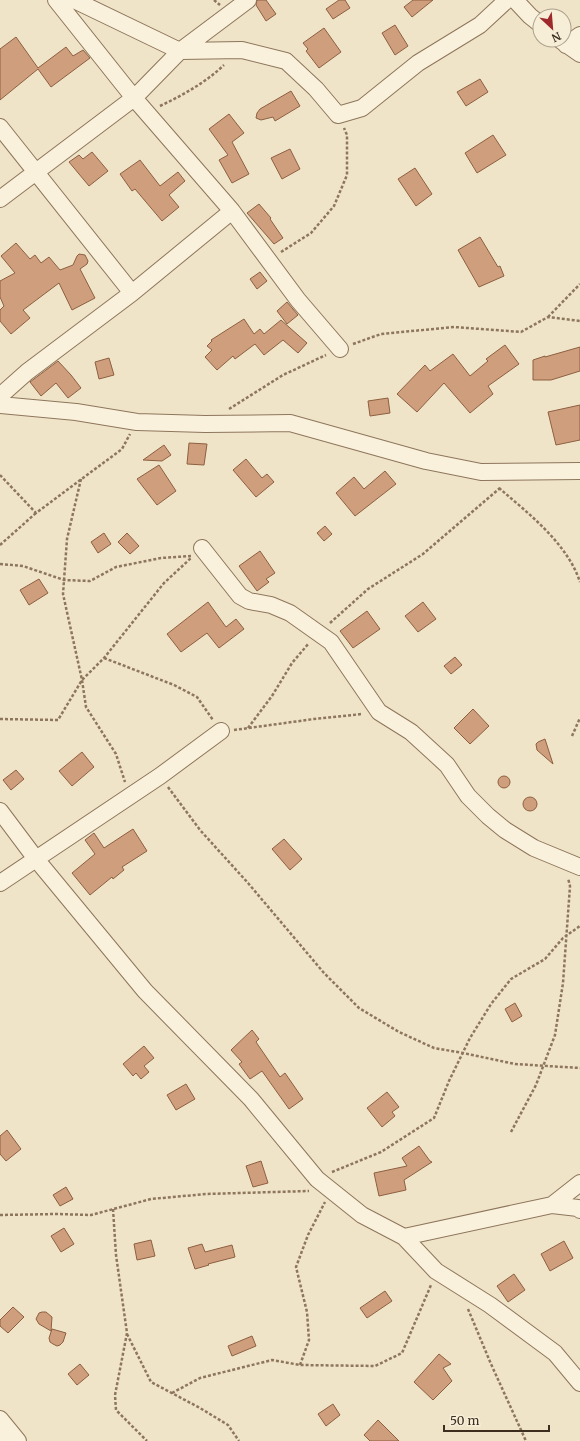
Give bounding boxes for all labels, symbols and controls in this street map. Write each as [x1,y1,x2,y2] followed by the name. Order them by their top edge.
[532,8,572,48] north arrow
[549,29,563,45] text: N
[444,1407,549,1433] scale bar
[450,1413,479,1428] text: 50 m

